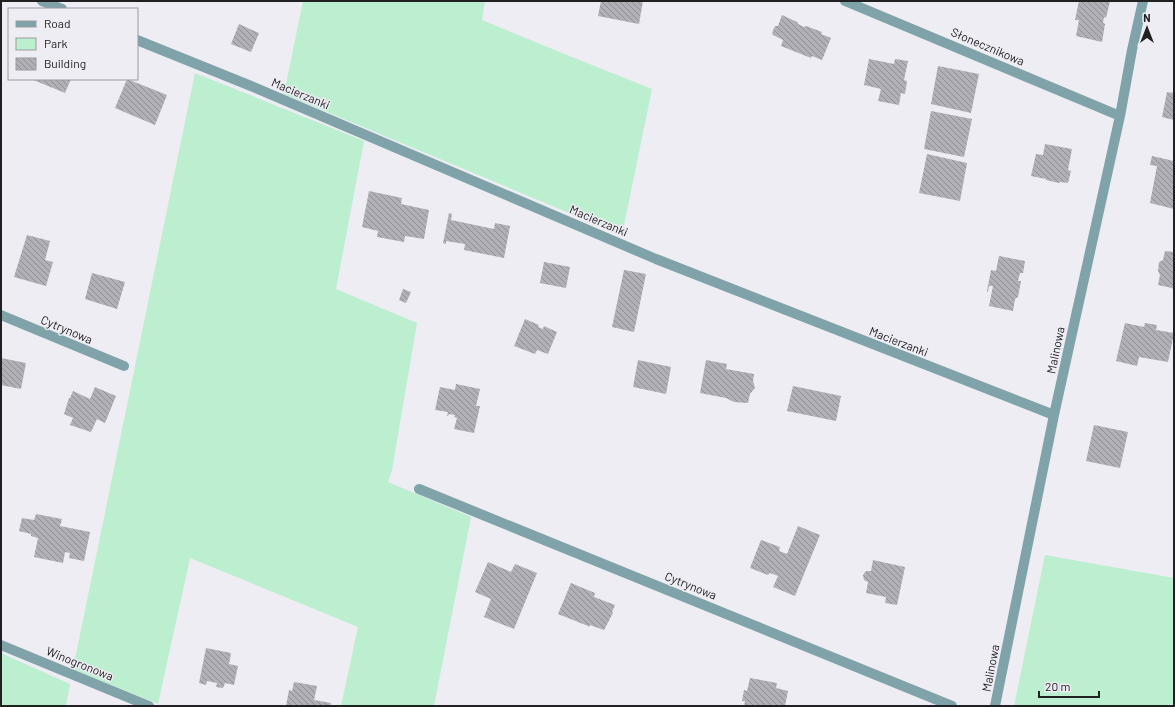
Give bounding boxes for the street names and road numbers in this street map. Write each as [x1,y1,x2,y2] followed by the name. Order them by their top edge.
[949,24,1027,68] street label: Słonecznikowa
[270,74,332,112] street label: Macierzanki
[568,201,630,239] street label: Macierzanki
[39,312,95,346] street label: Cytrynowa
[868,323,930,359] street label: Macierzanki
[1043,325,1067,375] street label: Malinowa
[663,568,719,602] street label: Cytrynowa
[44,643,116,683] street label: Winogronowa
[979,643,1001,693] street label: Malinowa

